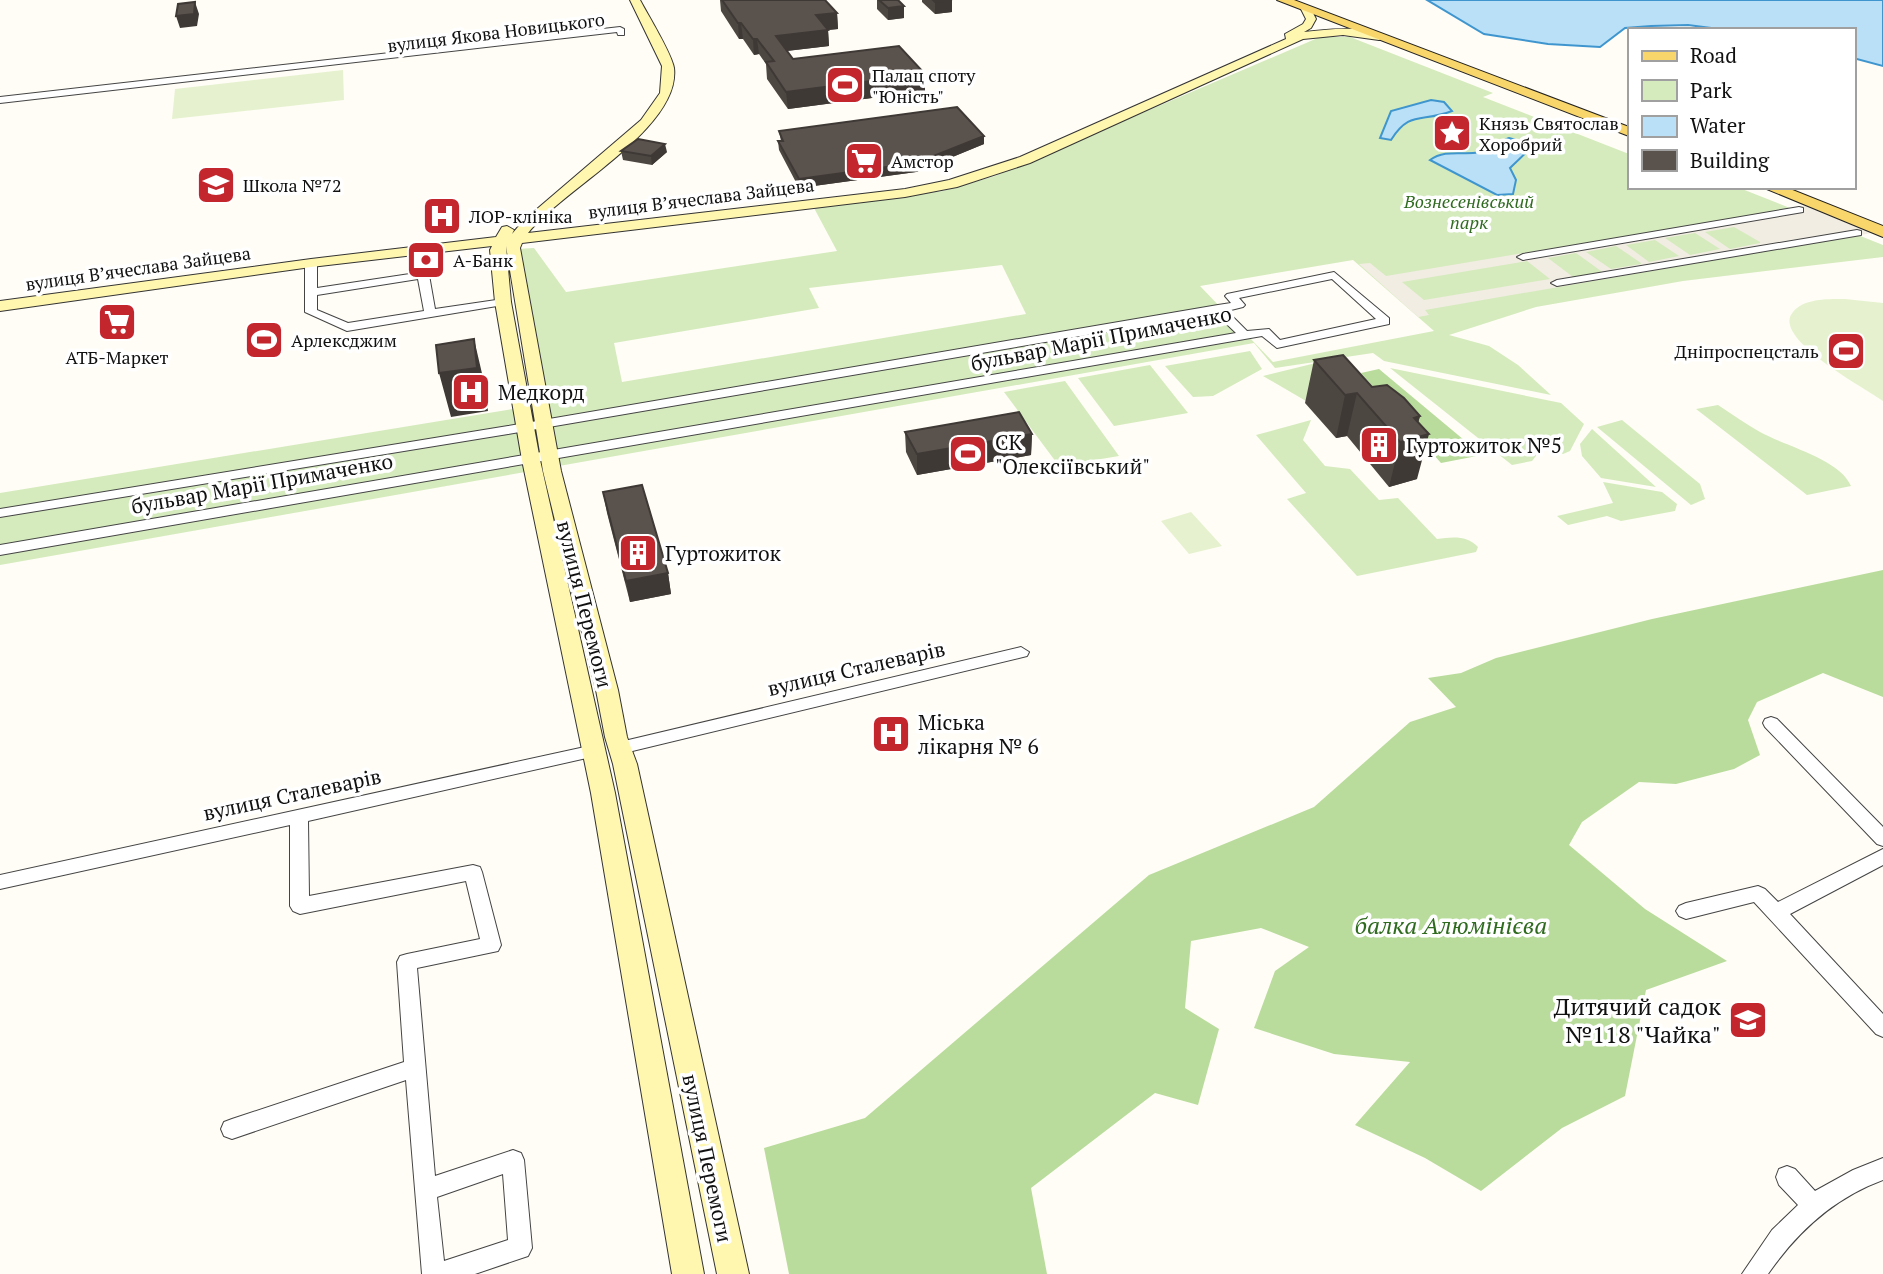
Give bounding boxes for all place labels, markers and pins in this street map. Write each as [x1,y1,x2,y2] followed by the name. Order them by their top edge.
[872,63,976,108] place label: Палац споту "Юність"
[824,64,866,106] sports icon: Палац споту "Юність"
[1479,111,1619,156] place label: Князь Святослав Хоробрий
[1431,112,1473,154] place icon: Князь Святослав Хоробрий
[843,140,885,182] supermarket icon: Амстор
[891,149,954,173] place label: Амстор
[195,164,237,206] school or university icon: Школа №72
[243,173,342,197] place label: Школа №72
[421,195,463,237] hospital icon: ЛОР-клініка
[468,204,573,228] place label: ЛОР-клініка
[405,239,447,281] bank icon: А-Банк
[453,248,513,272] place label: А-Банк
[96,301,138,343] supermarket icon: АТБ-Маркет
[243,319,285,361] sports icon: Арлексджим
[291,328,397,352] place label: Арлексджим
[1825,330,1867,372] sports icon: Дніпроспецсталь
[1675,339,1819,363] place label: Дніпроспецсталь
[66,345,168,369] place label: АТБ-Маркет
[450,371,492,413] hospital icon: Медкорд
[498,378,585,406] place label: Медкорд
[1358,424,1400,466] building icon: Гуртожиток №5
[995,428,1150,480] place label: СК "Олексіївський"
[1406,431,1562,459] place label: Гуртожиток №5
[947,433,989,475] sports icon: СК "Олексіївський"
[617,532,659,574] building icon: Гуртожиток
[665,539,782,567] place label: Гуртожиток
[918,708,1039,760] place label: Мiська лiкарня № 6
[870,713,912,755] hospital icon: Мiська лiкарня № 6
[1554,990,1721,1050] place label: Дитячий садок №118 "Чайка"
[1727,999,1769,1041] school or university icon: Дитячий садок №118 "Чайка"

